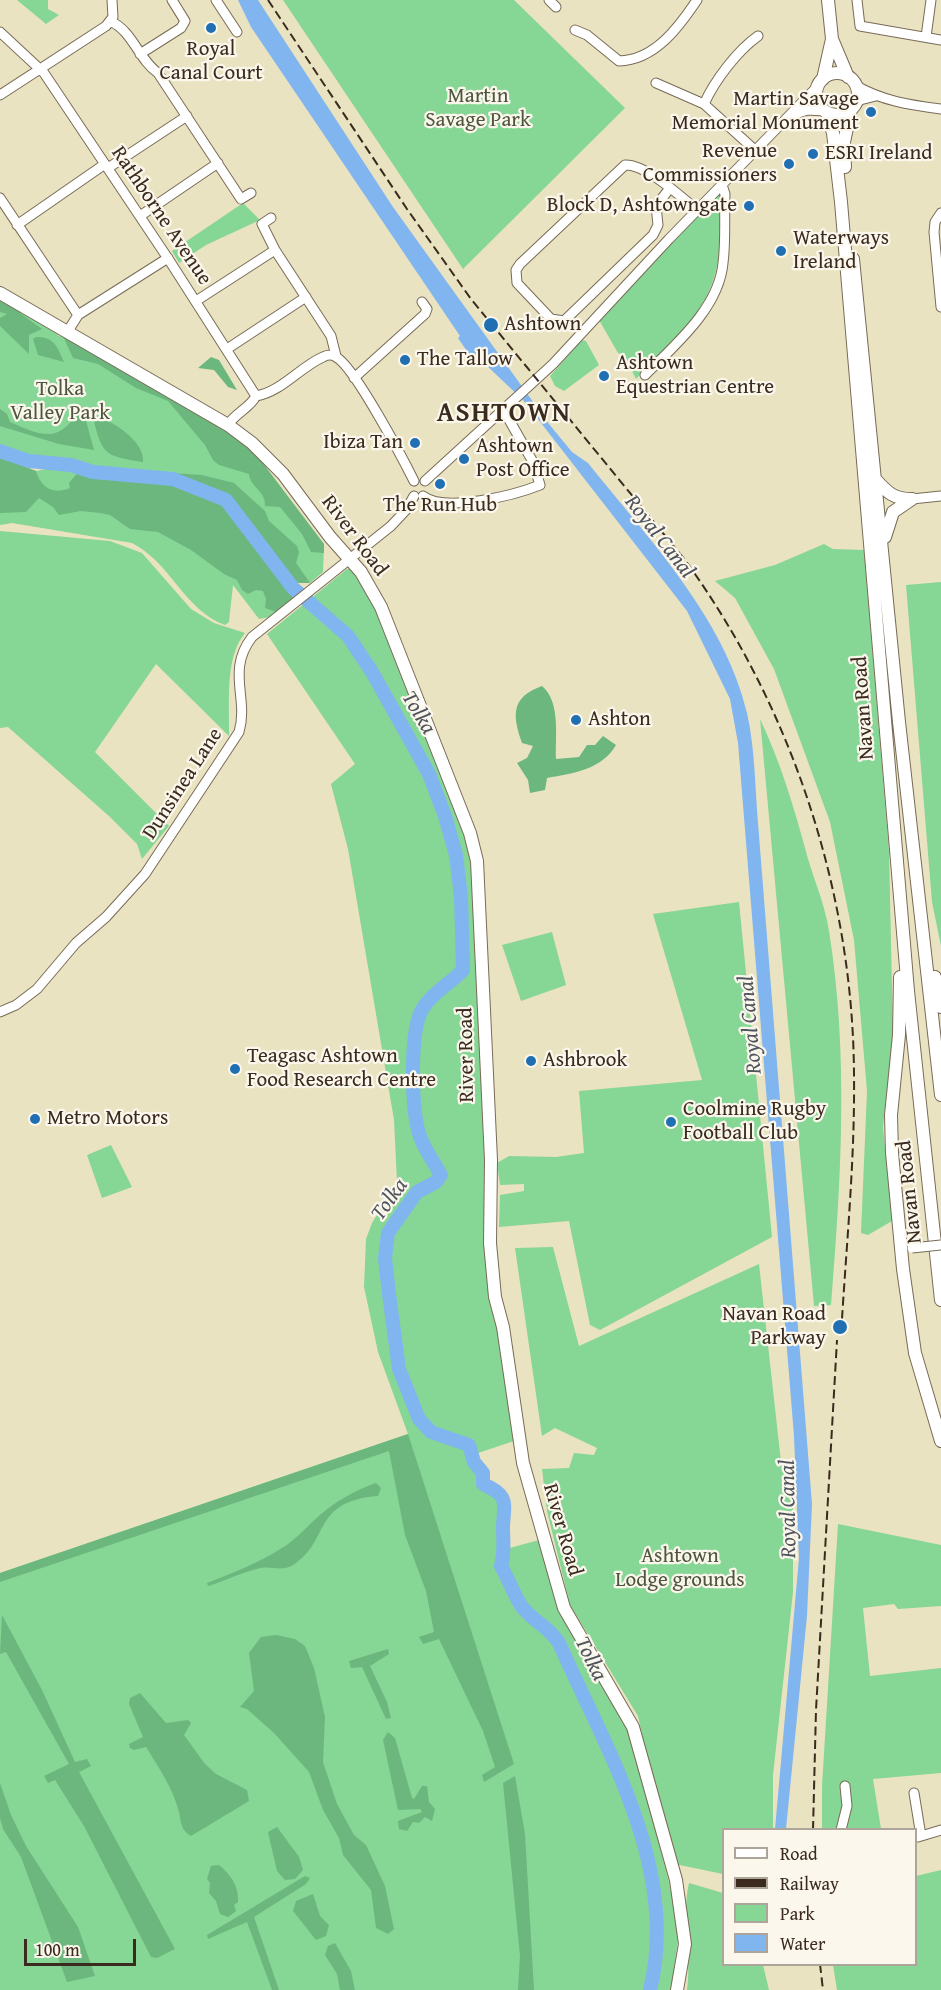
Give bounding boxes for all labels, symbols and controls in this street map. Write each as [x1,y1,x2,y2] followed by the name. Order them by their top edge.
[204,21,218,35] marker: Royal Canal Court
[159,37,263,87] place label: Royal Canal Court
[425,84,531,134] park label: Martin Savage Park
[672,87,859,137] place label: Martin Savage Memorial Monument
[864,105,878,119] marker: Martin Savage Memorial Monument
[643,139,777,189] place label: Revenue Commissioners
[825,141,933,167] place label: ESRI Ireland
[105,142,217,290] street label: Rathborne Avenue
[806,147,820,161] marker: ESRI Ireland
[782,157,796,171] marker: Revenue Commissioners
[547,193,737,219] place label: Block D, Ashtowngate
[742,199,756,213] marker: Block D, Ashtowngate
[793,226,889,276] place label: Waterways Ireland
[774,244,788,258] marker: Waterways Ireland
[504,312,581,338] place label: Ashtown
[482,316,500,334] marker: Ashtown
[417,347,513,373] place label: The Tallow
[616,351,774,401] place label: Ashtown Equestrian Centre
[398,353,412,367] marker: The Tallow
[597,369,611,383] marker: Ashtown Equestrian Centre
[10,377,110,427] park label: Tolka Valley Park
[437,398,571,430] district label: ASHTOWN
[323,430,403,456] place label: Ibiza Tan
[476,434,570,484] place label: Ashtown Post Office
[408,436,422,450] marker: Ibiza Tan
[457,452,471,466] marker: Ashtown Post Office
[433,477,447,491] marker: The Run Hub
[315,490,393,582] street label: River Road
[618,490,700,584] water label: Royal Canal
[383,493,497,519] place label: The Run Hub
[848,655,880,761] street label: Navan Road
[395,687,441,739] water label: Tolka
[588,707,651,733] place label: Ashton
[569,713,583,727] marker: Ashton
[138,723,228,845] street label: Dunsinea Lane
[734,975,768,1075] water label: Royal Canal
[454,1007,480,1103] street label: River Road
[247,1044,436,1094] place label: Teagasc Ashtown Food Research Centre
[543,1048,627,1074] place label: Ashbrook
[524,1054,538,1068] marker: Ashbrook
[228,1062,242,1076] marker: Teagasc Ashtown Food Research Centre
[683,1097,826,1147] place label: Coolmine Rugby Football Club
[47,1106,168,1132] place label: Metro Motors
[28,1112,42,1126] marker: Metro Motors
[664,1115,678,1129] marker: Coolmine Rugby Football Club
[892,1139,928,1245] street label: Navan Road
[366,1174,414,1226] water label: Tolka
[722,1302,826,1352] place label: Navan Road Parkway
[831,1318,849,1336] marker: Navan Road Parkway
[775,1459,803,1559] water label: Royal Canal
[537,1481,587,1579] street label: River Road
[615,1544,745,1594] park label: Ashtown Lodge grounds
[568,1633,612,1685] water label: Tolka
[722,1828,917,1966] legend
[780,1840,818,1867] text: Road
[780,1870,839,1897] text: Railway
[780,1900,815,1927] text: Park
[27,1927,140,1965] scale bar
[780,1930,825,1957] text: Water
[35,1936,80,1963] text: 100 m

